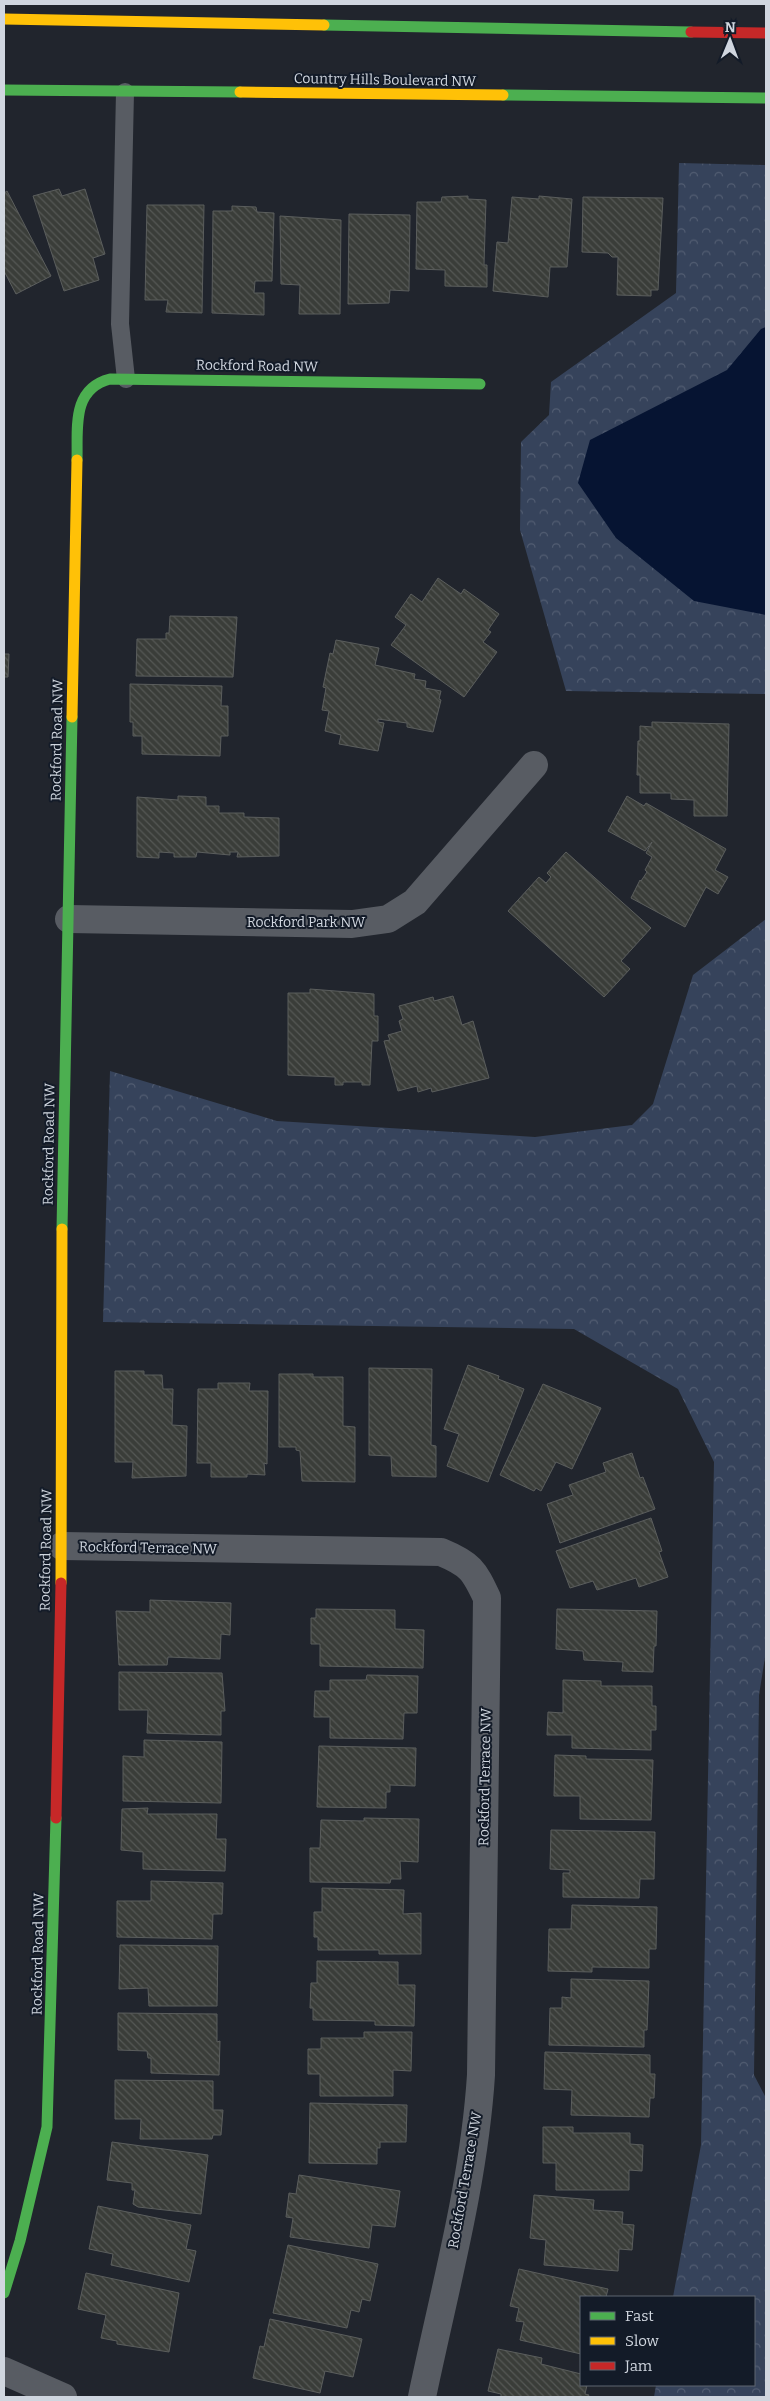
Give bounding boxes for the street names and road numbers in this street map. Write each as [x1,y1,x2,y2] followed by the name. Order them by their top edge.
[294,70,477,90] street label: Country Hills Boulevard NW
[196,356,319,376] street label: Rockford Road NW
[47,678,67,801] street label: Rockford Road NW
[247,914,366,931] street label: Rockford Park NW
[39,1082,59,1205] street label: Rockford Road NW
[36,1488,56,1611] street label: Rockford Road NW
[79,1538,218,1558] street label: Rockford Terrace NW
[475,1707,495,1846] street label: Rockford Terrace NW
[28,1892,48,2015] street label: Rockford Road NW
[445,2110,485,2250] street label: Rockford Terrace NW

